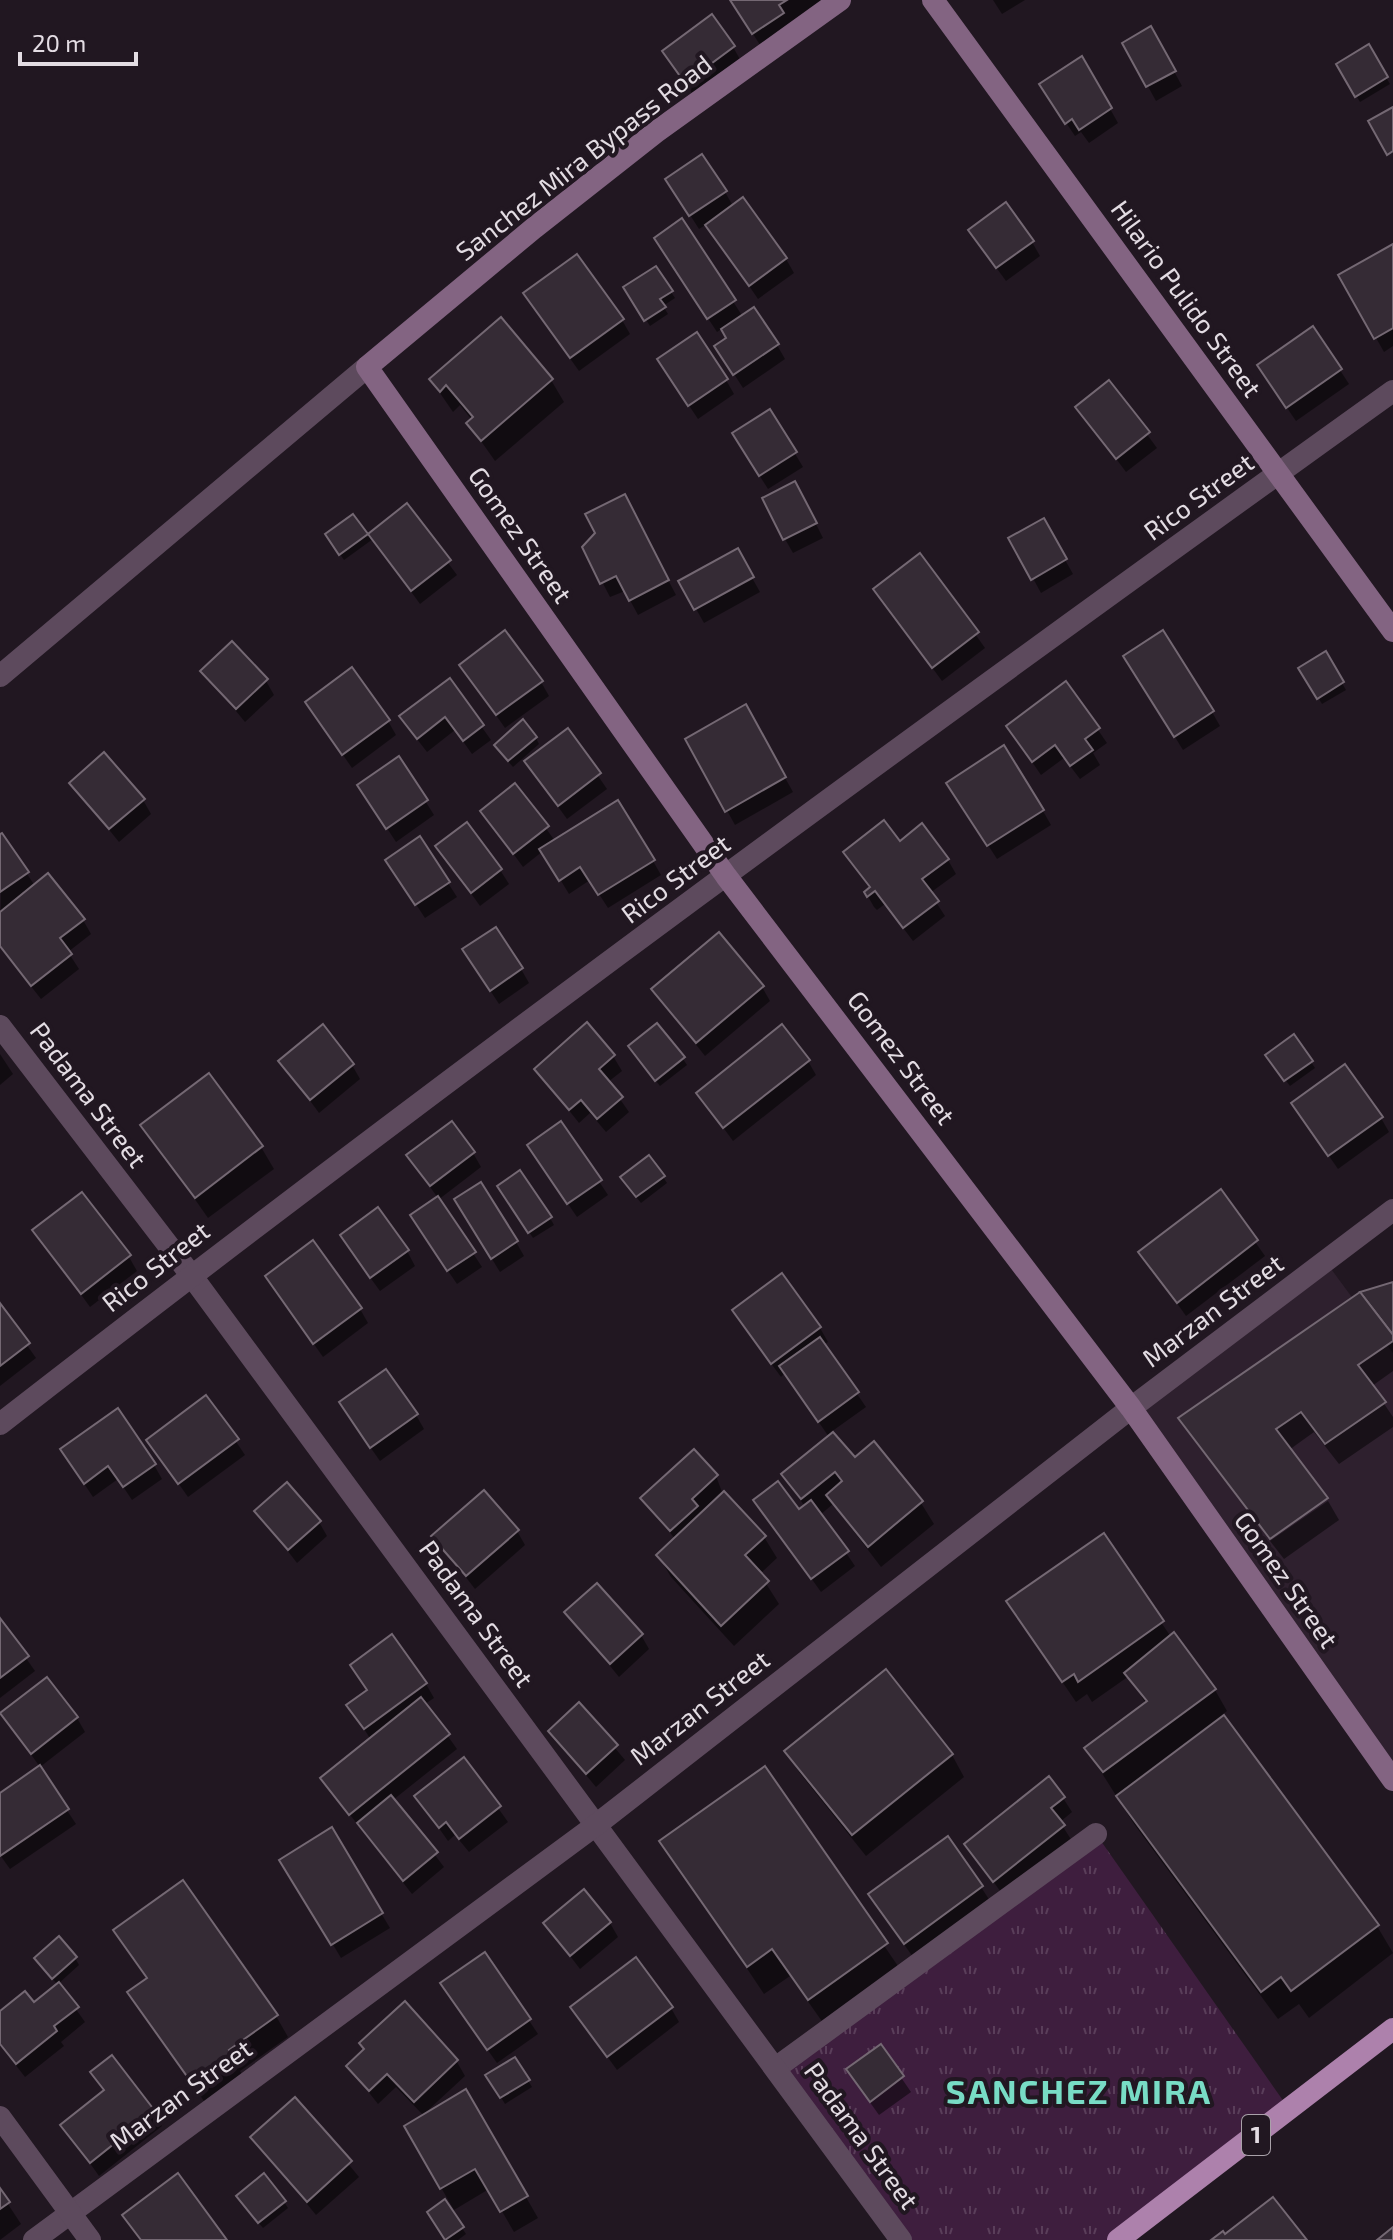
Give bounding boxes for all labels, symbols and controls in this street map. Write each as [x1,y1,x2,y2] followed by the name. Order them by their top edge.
[20,16,136,66] scale bar
[32,28,86,57] text: 20 m
[449,47,717,266] street label: Sanchez Mira Bypass Road
[1106,194,1269,402] street label: Hilario Pulido Street
[1137,446,1259,546] street label: Rico Street
[463,460,580,608] street label: Gomez Street
[615,827,736,929] street label: Rico Street
[842,984,963,1130] street label: Gomez Street
[25,1015,154,1173] street label: Padama Street
[95,1214,215,1317] street label: Rico Street
[1136,1247,1289,1373] street label: Marzan Street
[1229,1505,1346,1653] street label: Gomez Street
[414,1534,541,1693] street label: Padama Street
[623,1643,775,1771] street label: Marzan Street
[103,2032,257,2156] street label: Marzan Street
[799,2056,926,2215] street label: Padama Street
[946,2070,1212,2111] district label: SANCHEZ MIRA
[1242,2115,1270,2155] road number: 1

